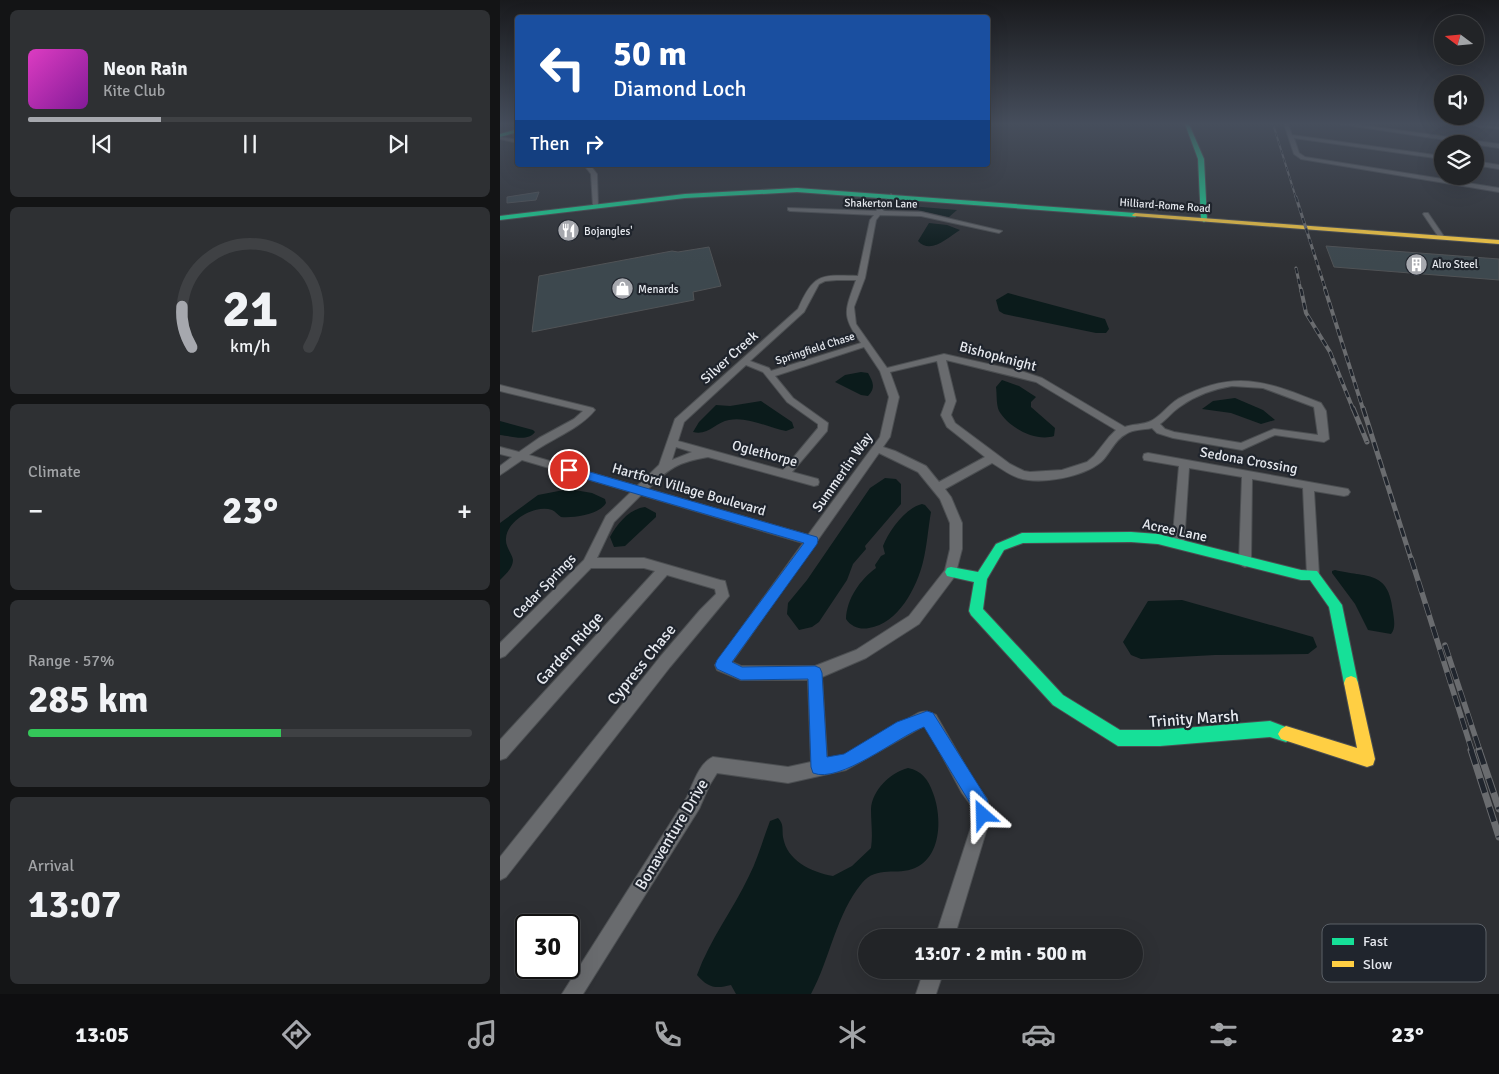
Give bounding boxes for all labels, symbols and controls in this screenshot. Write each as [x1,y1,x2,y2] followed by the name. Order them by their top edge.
[1434,15,1484,65] north arrow
[1434,15,1484,185] map controls
[613,32,687,75] text: 50 m
[530,35,595,100] icon: left
[103,57,188,81] text: Neon Rain
[613,75,747,102] text: Diamond Loch
[1434,75,1484,125] button: sound
[103,81,165,101] text: Kite Club
[88,130,116,158] icon: previous
[236,130,264,158] icon: pause
[384,130,412,158] icon: next
[580,130,608,158] icon: right
[530,132,570,156] text: Then
[1434,135,1484,185] button: layers
[844,196,918,211] street label: Shakerton Lane
[1119,196,1211,215] street label: Hilliard-Rome Road
[556,219,580,243] restaurant icon: Bojangles'
[584,225,633,238] place label: Bojangles'
[1404,252,1428,276] building icon: Alro Steel
[1432,258,1478,271] place label: Alro Steel
[222,277,278,341] text: 21
[610,277,634,301] shop icon: Menards
[638,283,679,296] place label: Menards
[697,327,762,388] street label: Silver Creek
[774,329,857,367] street label: Springfield Chase
[230,335,270,357] text: km/h
[957,338,1038,375] street label: Bishopknight
[809,429,876,515] street label: Summerlin Way
[730,437,799,470] street label: Oglethorpe
[1199,444,1299,477] street label: Sedona Crossing
[548,449,590,491] pin
[555,456,583,484] icon: arrive
[610,459,768,520] street label: Hartford Village Boulevard
[28,462,81,482] text: Climate
[222,487,278,534] text: 23°
[28,494,43,528] text: −
[457,494,472,528] text: +
[1141,515,1209,546] street label: Acree Lane
[509,550,580,622] street label: Cedar Springs
[532,608,608,689] street label: Garden Ridge
[603,620,680,709] street label: Cypress Chase
[28,651,114,671] text: Range · 57%
[28,676,149,723] text: 285 km
[1149,706,1240,732] street label: Trinity Marsh
[631,776,713,894] street label: Bonaventure Drive
[956,788,1008,840] position arrow
[28,856,74,876] text: Arrival
[28,881,121,928] text: 13:07
[515,914,580,979] speed limit sign: 30
[1322,924,1486,982] legend
[1363,933,1388,950] text: Fast
[914,942,1087,966] text: 13:07 · 2 min · 500 m
[1363,956,1392,973] text: Slow
[279,1017,314,1052] icon: directions
[465,1017,500,1052] icon: music
[650,1017,685,1052] icon: phone
[835,1017,870,1052] icon: climate
[1021,1017,1056,1052] icon: car
[1206,1017,1241,1052] icon: filters
[75,1021,129,1048] text: 13:05
[1391,1021,1424,1048] text: 23°

